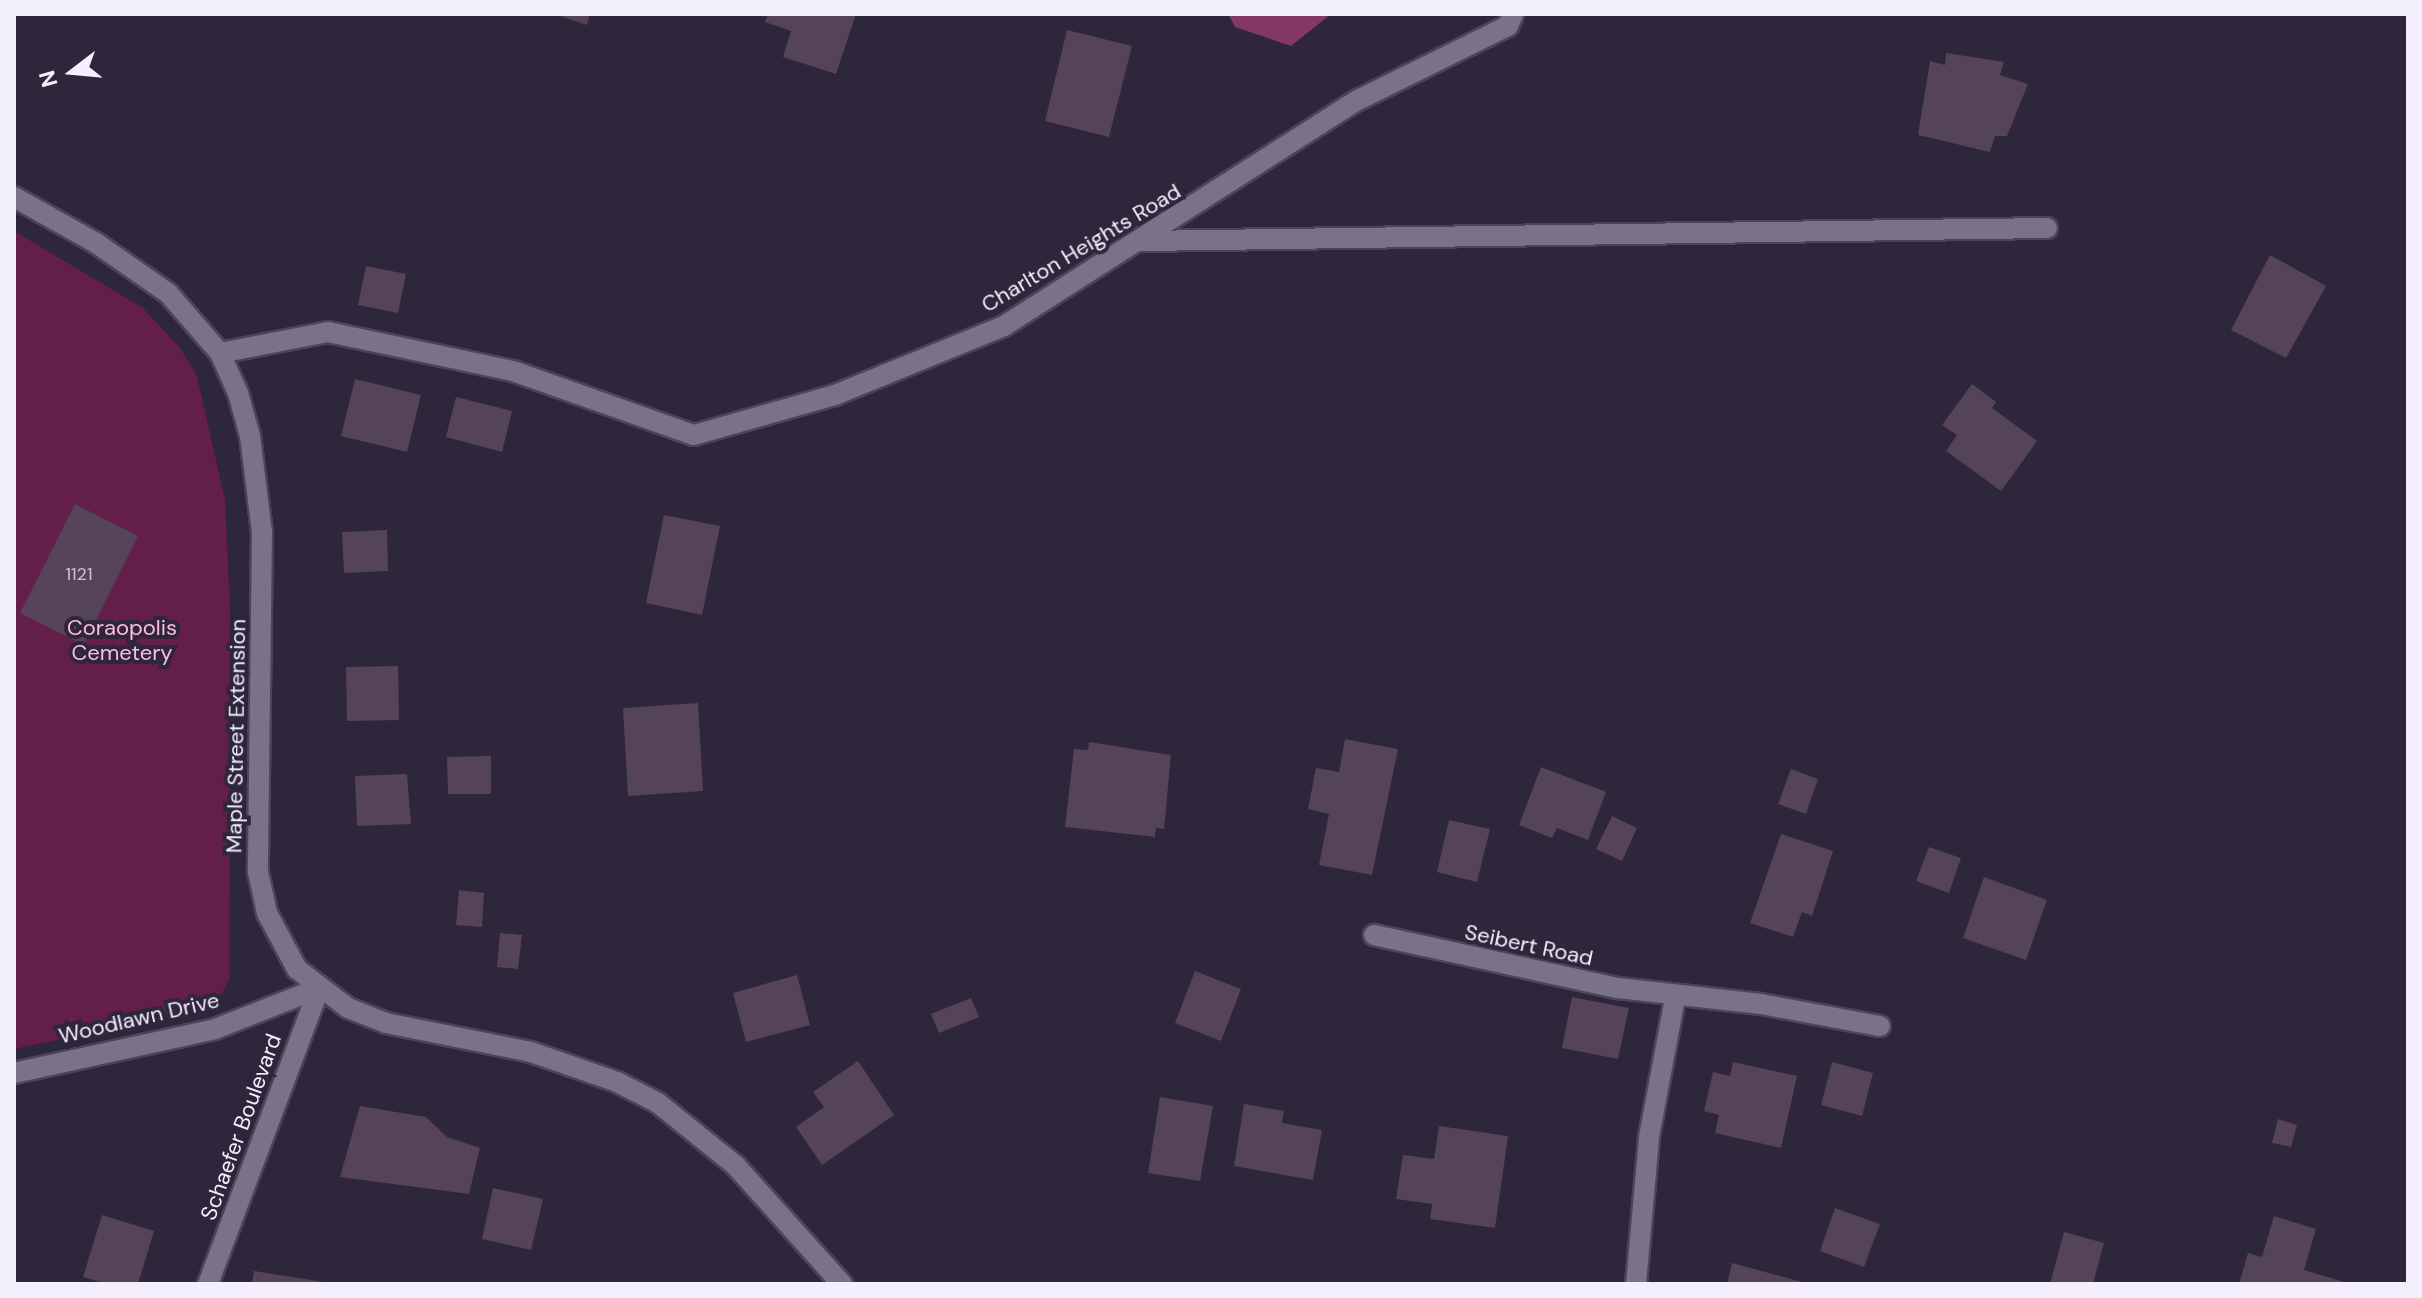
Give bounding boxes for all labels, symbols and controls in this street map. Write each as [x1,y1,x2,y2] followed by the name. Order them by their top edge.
[32,32,112,112] north arrow
[32,67,65,90] text: N
[977,178,1185,318] street label: Charlton Heights Road
[65,563,93,585] house number: 1121
[67,614,177,666] park label: Coraopolis Cemetery
[221,619,251,853] street label: Maple Street Extension
[1462,919,1596,971] street label: Seibert Road
[56,987,222,1049] street label: Woodlawn Drive
[195,1030,287,1224] street label: Schaefer Boulevard

